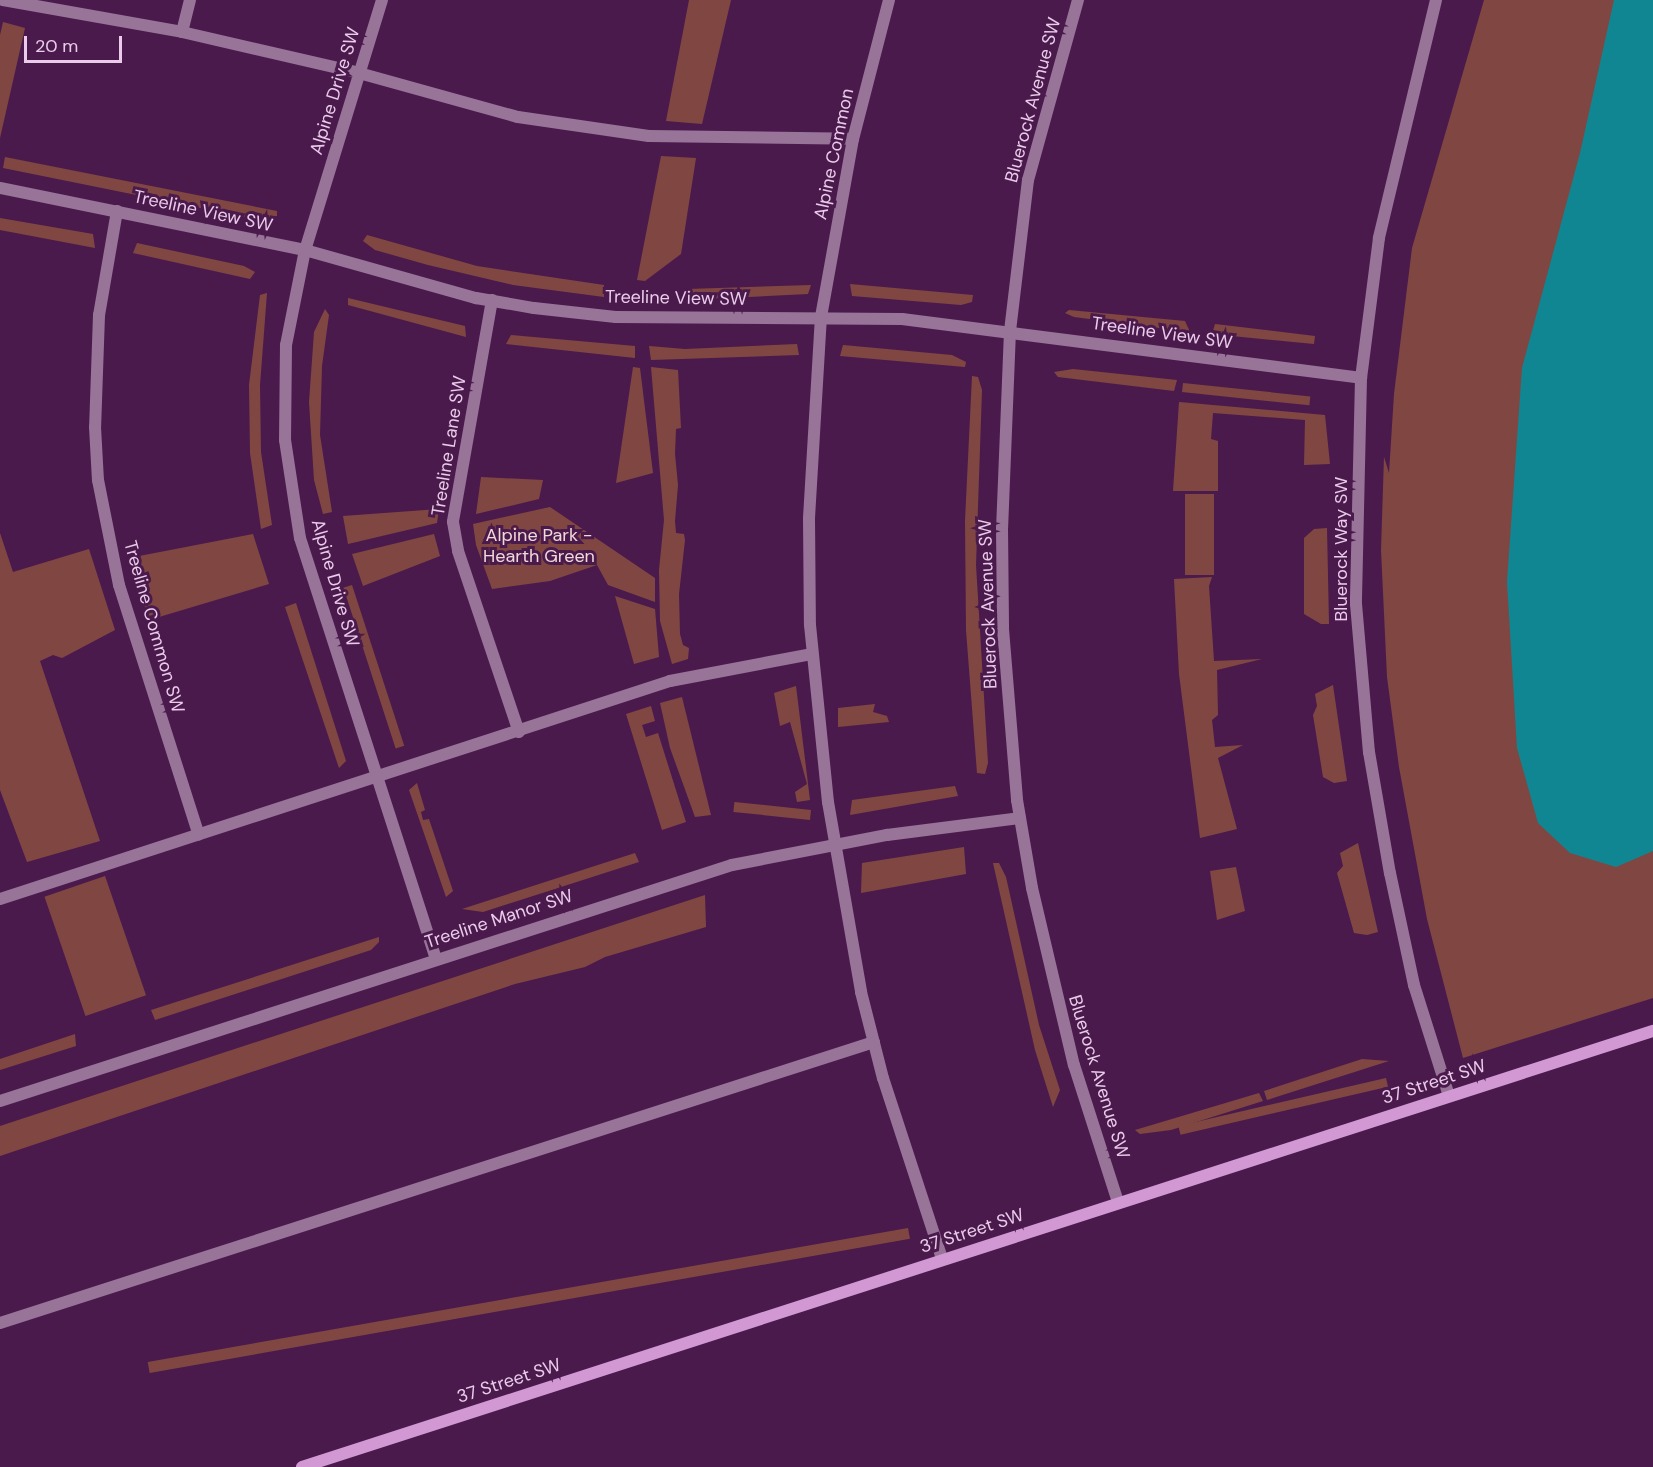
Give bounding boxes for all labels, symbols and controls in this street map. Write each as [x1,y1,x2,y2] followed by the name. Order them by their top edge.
[1001,15,1065,185] street label: Bluerock Avenue SW
[27,24,124,62] scale bar
[305,25,365,157] street label: Alpine Drive SW
[35,34,78,58] text: 20 m
[810,86,858,222] street label: Alpine Common
[131,186,275,236] street label: Treeline View SW
[605,286,747,310] street label: Treeline View SW
[1090,312,1234,354] street label: Treeline View SW
[427,374,471,518] street label: Treeline Lane SW
[1330,477,1352,621] street label: Bluerock Way SW
[306,517,364,649] street label: Alpine Drive SW
[974,519,1002,689] street label: Bluerock Avenue SW
[483,525,595,568] park label: Alpine Park - Hearth Green
[119,538,189,716] street label: Treeline Common SW
[422,885,576,953] street label: Treeline Manor SW
[1064,993,1134,1161] street label: Bluerock Avenue SW
[1379,1055,1489,1109] street label: 37 Street SW
[917,1204,1027,1258] street label: 37 Street SW
[454,1354,564,1408] street label: 37 Street SW

